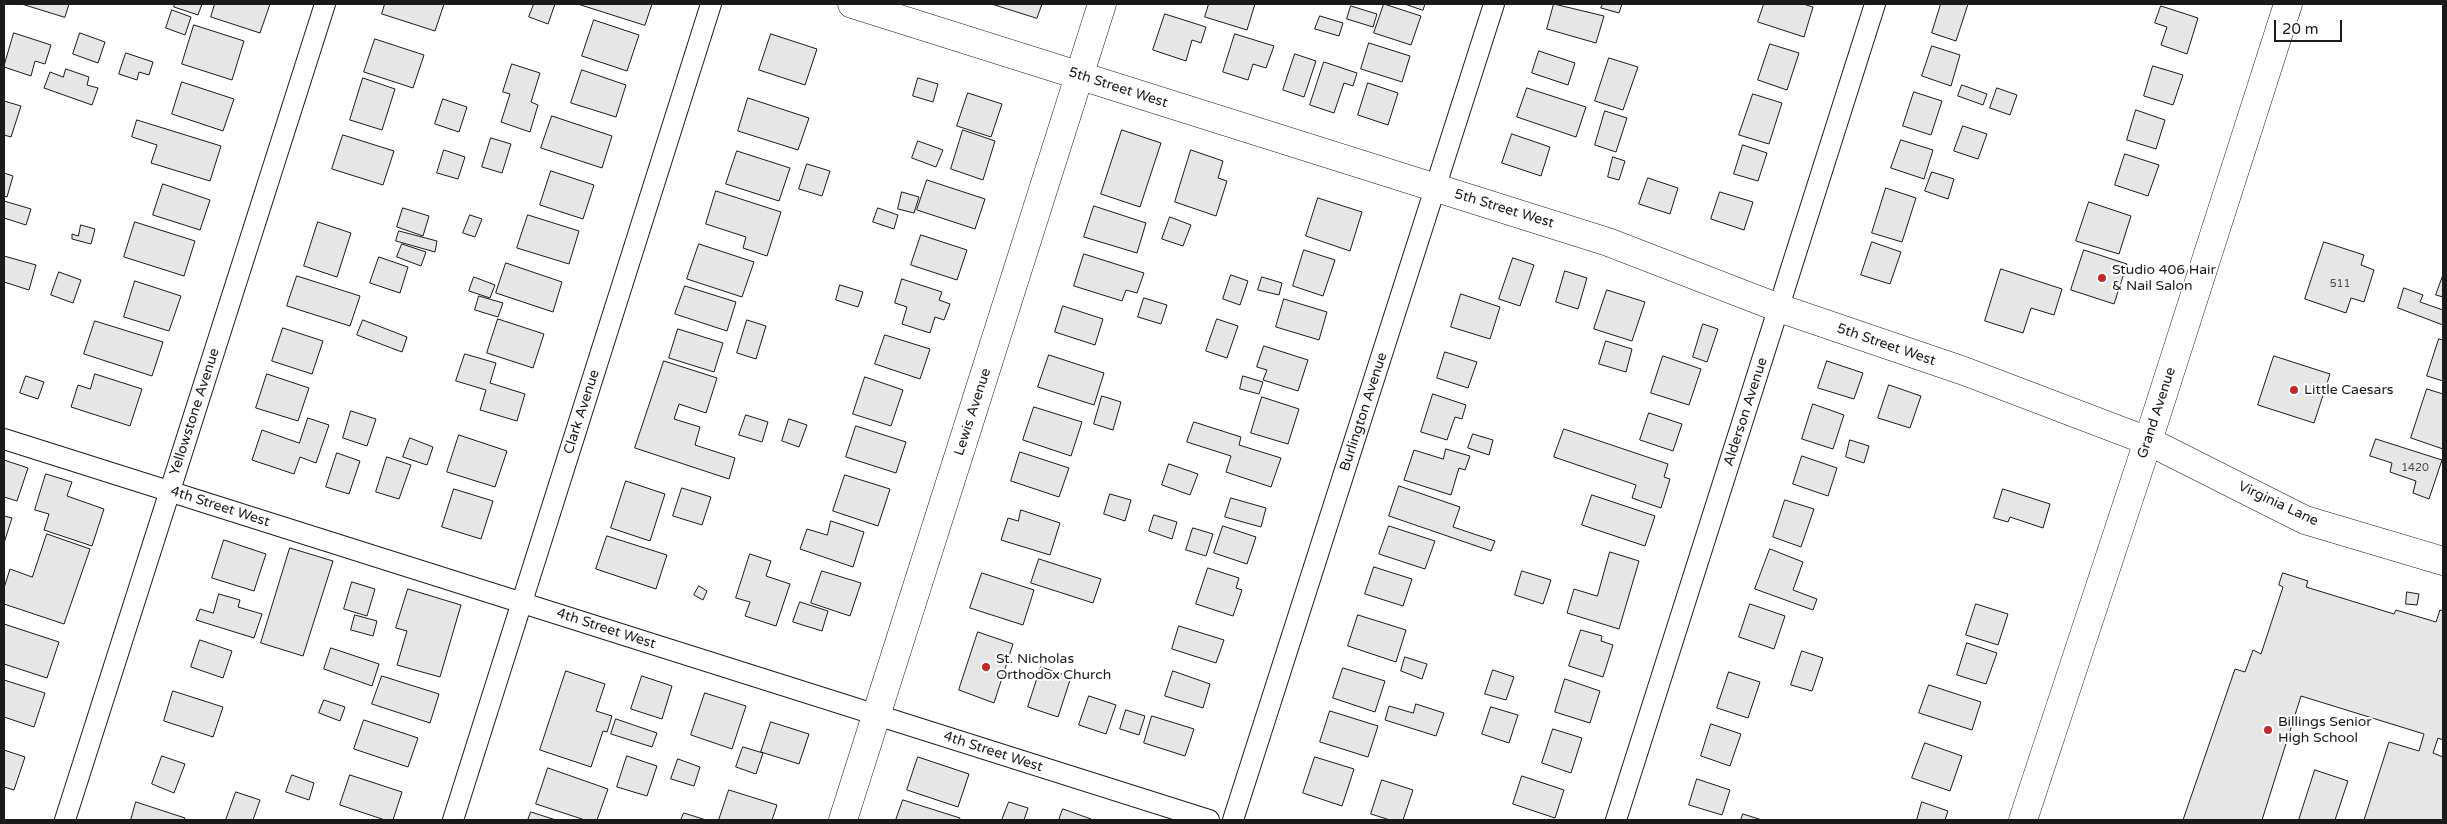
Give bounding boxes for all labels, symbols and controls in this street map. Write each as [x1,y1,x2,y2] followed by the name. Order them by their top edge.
[2277,10,2344,42] scale bar
[2282,20,2319,38] text: 20 m
[1066,64,1170,112] street label: 5th Street West
[1452,186,1556,232] street label: 5th Street West
[2112,262,2216,294] place label: Studio 406 Hair & Nail Salon
[2096,272,2108,284] marker: Studio 406 Hair & Nail Salon
[2330,277,2350,291] house number: 511
[1834,320,1938,370] street label: 5th Street West
[166,346,224,478] street label: Yellowstone Avenue
[1337,351,1391,473] street label: Burlington Avenue
[1720,355,1772,469] street label: Alderson Avenue
[2134,365,2180,461] street label: Grand Avenue
[951,366,995,458] street label: Lewis Avenue
[560,368,604,456] street label: Clark Avenue
[2304,382,2393,398] place label: Little Caesars
[2288,384,2300,396] marker: Little Caesars
[2401,461,2429,475] house number: 1420
[2235,478,2321,530] street label: Virginia Lane
[168,483,272,531] street label: 4th Street West
[554,605,658,653] street label: 4th Street West
[996,651,1111,684] place label: St. Nicholas Orthodox Church
[980,661,992,673] marker: St. Nicholas Orthodox Church
[2278,714,2372,746] place label: Billings Senior High School
[2262,724,2274,736] marker: Billings Senior High School
[941,728,1045,776] street label: 4th Street West

